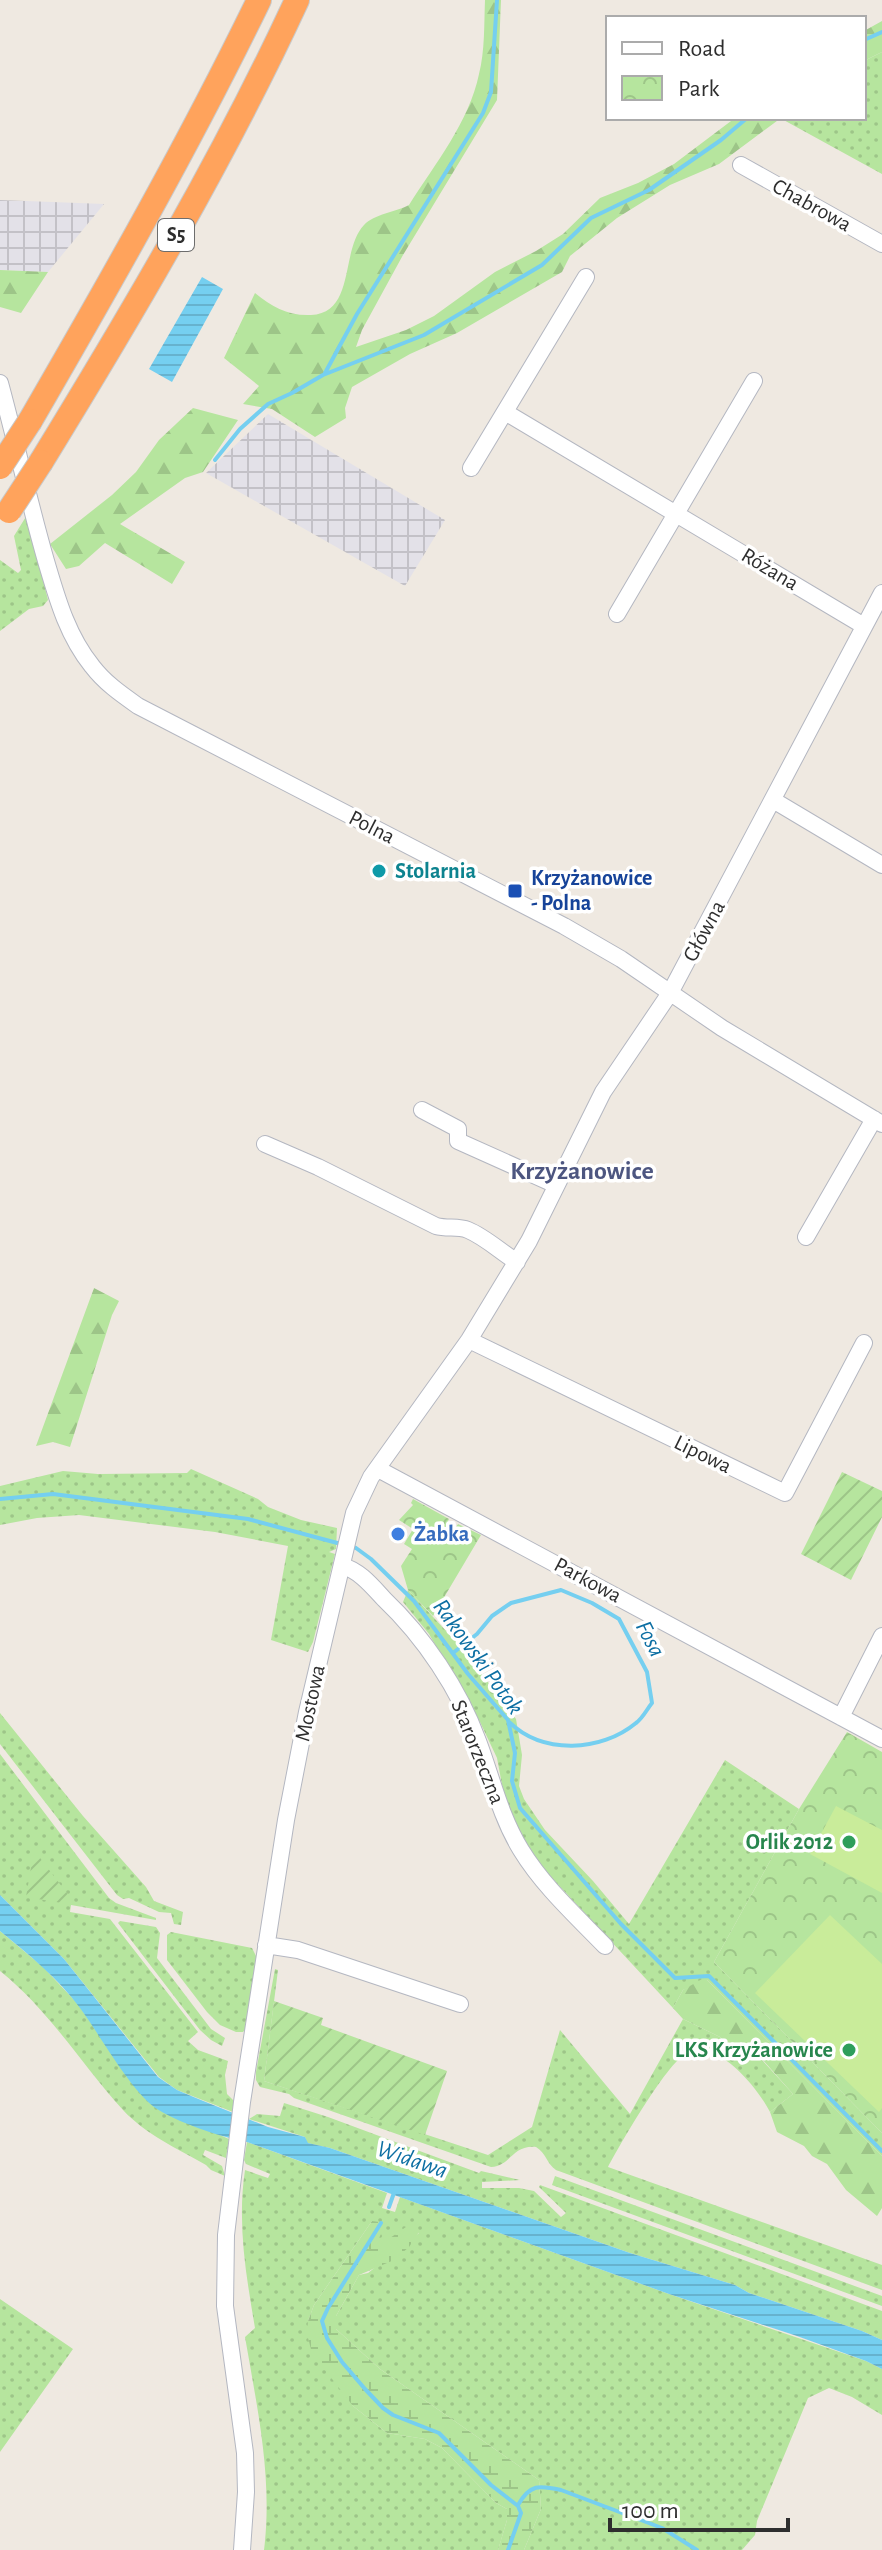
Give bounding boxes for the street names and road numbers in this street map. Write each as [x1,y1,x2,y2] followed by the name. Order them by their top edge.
[769,174,855,236] street label: Chabrowa
[158,219,194,251] road number: S5
[738,543,802,595] street label: Różana
[345,806,399,848] street label: Polna
[679,897,729,965] street label: Główna
[671,1431,735,1477] street label: Lipowa
[551,1553,625,1607] street label: Parkowa
[291,1663,329,1743] street label: Mostowa
[447,1697,509,1807] street label: Starorzeczna

